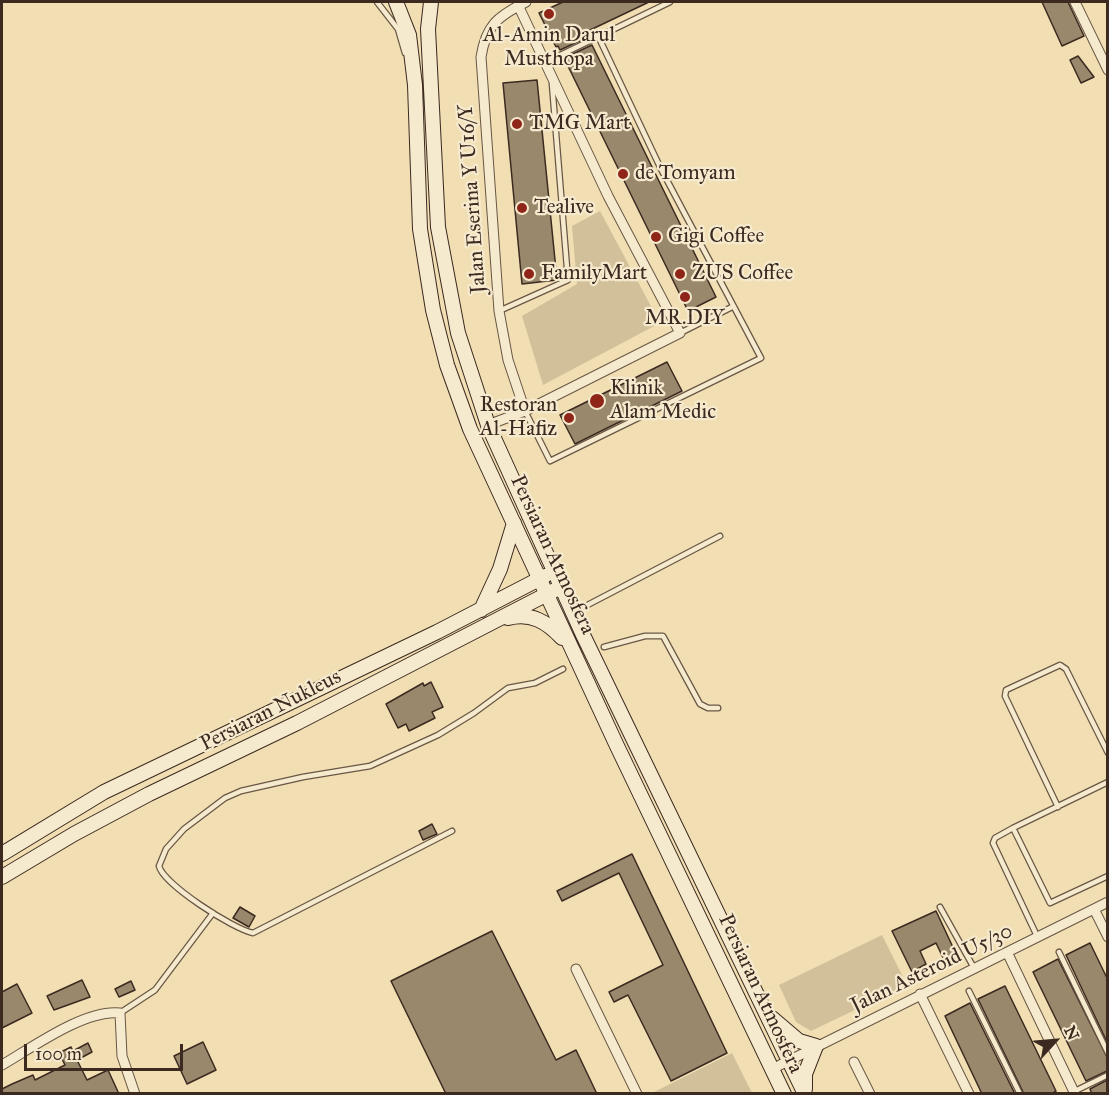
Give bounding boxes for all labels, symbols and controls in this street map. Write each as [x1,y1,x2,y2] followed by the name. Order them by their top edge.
[542,7,556,21] marker: Al-Amin Darul Musthopa
[483,23,615,73] place label: Al-Amin Darul Musthopa
[454,104,492,294] street label: Jalan Eserina Y U16/Y
[529,111,630,137] place label: TMG Mart
[510,117,524,131] marker: TMG Mart
[635,161,736,187] place label: de Tomyam
[616,167,630,181] marker: de Tomyam
[534,195,594,221] place label: Tealive
[515,201,529,215] marker: Tealive
[668,224,764,250] place label: Gigi Coffee
[649,230,663,244] marker: Gigi Coffee
[541,261,647,287] place label: FamilyMart
[692,261,793,287] place label: ZUS Coffee
[522,267,536,281] marker: FamilyMart
[673,267,687,281] marker: ZUS Coffee
[678,290,692,304] marker: MR.DIY
[645,306,725,332] place label: MR.DIY
[610,376,716,426] place label: Klinik Alam Medic
[588,392,606,410] marker: Klinik Alam Medic
[480,393,557,443] place label: Restoran Al-Hafiz
[562,411,576,425] marker: Restoran Al-Hafiz
[504,471,600,639] street label: Persiaran Atmosfera
[196,665,346,757] street label: Persiaran Nukleus
[712,910,808,1078] street label: Persiaran Atmosfera
[847,919,1017,1019] street label: Jalan Asteroid U5/30
[1025,1011,1085,1071] north arrow
[1060,1023,1083,1043] text: N
[27,1032,186,1070] scale bar
[35,1043,82,1065] text: 100 m

